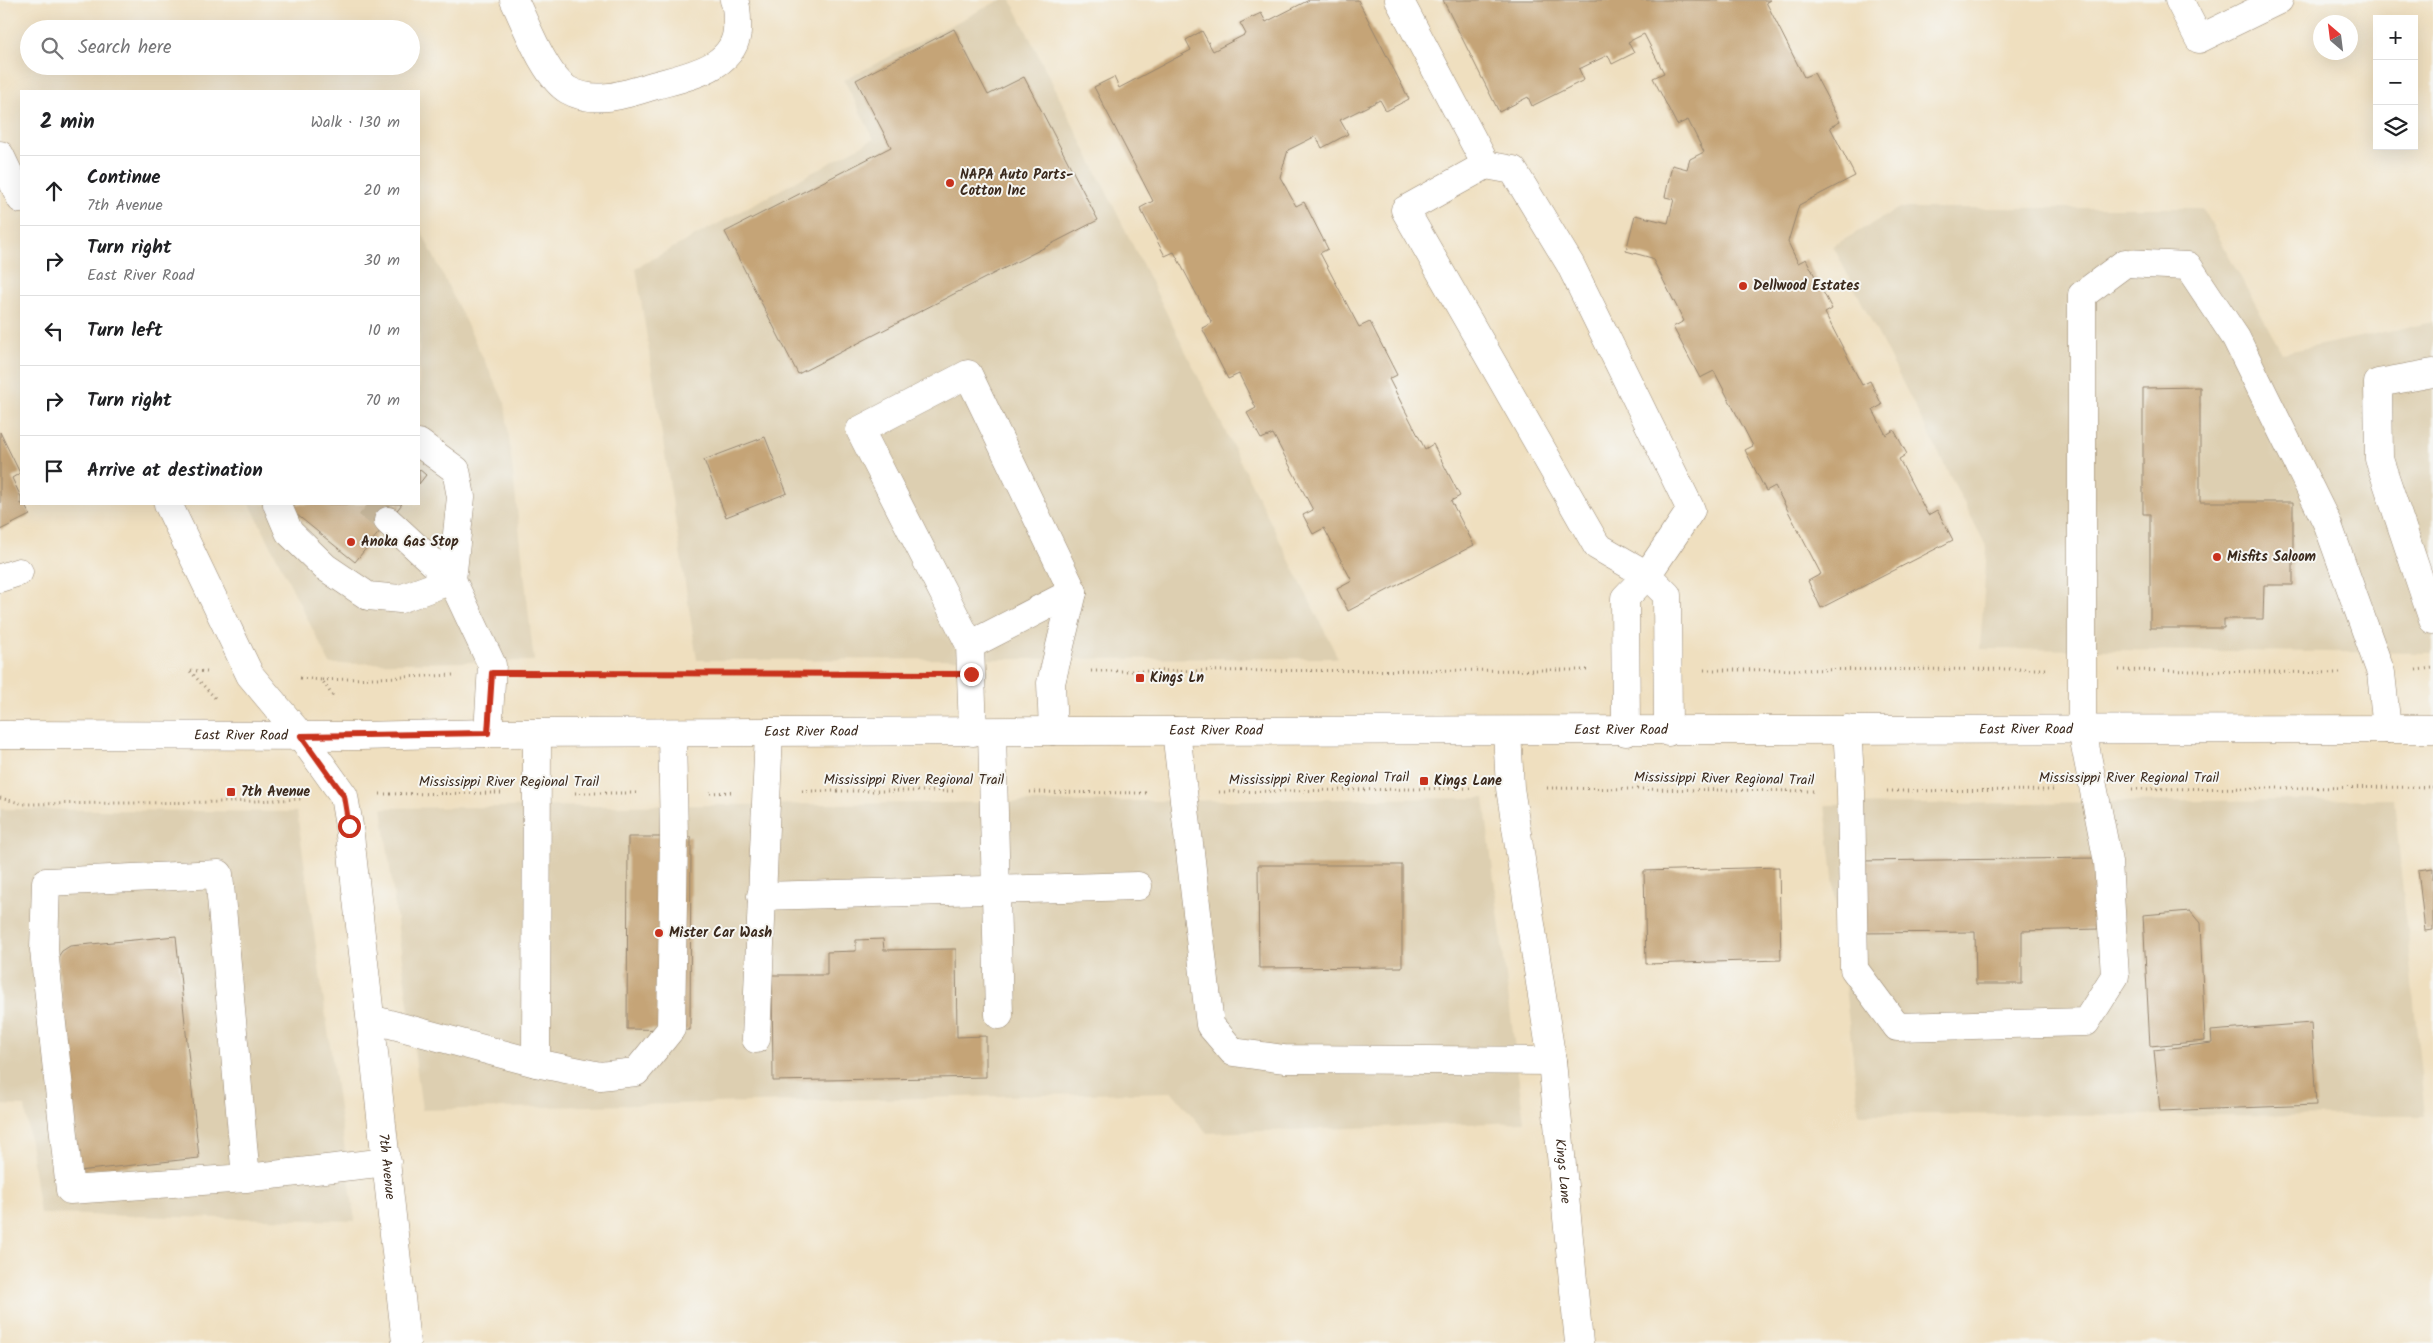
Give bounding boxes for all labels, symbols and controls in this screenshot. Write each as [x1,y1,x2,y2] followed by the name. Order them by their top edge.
[2313,15,2358,60] north arrow
[2373,15,2418,150] map controls
[2373,15,2418,60] button: +
[20,20,420,75] search box
[78,33,172,63] text: Search here
[38,34,66,62] icon: search
[2373,60,2418,105] button: −
[2373,105,2418,150] button: layers
[40,106,95,139] text: 2 min
[311,110,400,135] text: Walk · 130 m
[87,163,160,193] text: Continue
[960,164,1073,202] place label: NAPA Auto Parts- Cotton Inc
[40,177,68,205] icon: ahead
[944,177,956,189] marker: NAPA Auto Parts- Cotton Inc
[364,178,400,203] text: 20 m
[87,193,163,218] text: 7th Avenue
[87,233,172,263] text: Turn right
[40,247,68,275] icon: right
[364,248,400,273] text: 30 m
[87,263,194,288] text: East River Road
[1753,275,1860,297] place label: Dellwood Estates
[1737,280,1749,292] marker: Dellwood Estates
[87,316,162,346] text: Turn left
[40,317,68,345] icon: left
[368,318,400,343] text: 10 m
[87,386,172,416] text: Turn right
[40,387,68,415] icon: right
[365,388,400,413] text: 70 m
[87,456,263,486] text: Arrive at destination
[40,457,68,485] icon: arrive
[361,531,459,553] place label: Anoka Gas Stop
[345,536,357,548] marker: Anoka Gas Stop
[2227,546,2317,568] place label: Misfits Saloom
[2211,551,2223,563] marker: Misfits Saloom
[960,663,983,686] route end
[1150,667,1204,689] place label: Kings Ln
[1134,672,1146,684] marker: Kings Ln
[1574,719,1669,741] street label: East River Road
[1979,719,2074,741] street label: East River Road
[1169,720,1264,742] street label: East River Road
[764,721,859,743] street label: East River Road
[194,725,289,747] street label: East River Road
[1229,766,1410,792] street label: Mississippi River Regional Trail
[1634,766,1815,792] street label: Mississippi River Regional Trail
[2039,767,2220,789] street label: Mississippi River Regional Trail
[824,769,1005,791] street label: Mississippi River Regional Trail
[1434,770,1502,792] place label: Kings Lane
[419,771,600,793] street label: Mississippi River Regional Trail
[1418,775,1430,787] marker: Kings Lane
[241,781,310,803] place label: 7th Avenue
[225,786,237,798] marker: 7th Avenue
[338,815,361,838] route start
[669,922,772,944] place label: Mister Car Wash
[653,927,665,939] marker: Mister Car Wash
[372,1132,401,1201] street label: 7th Avenue
[1548,1138,1577,1205] street label: Kings Lane

